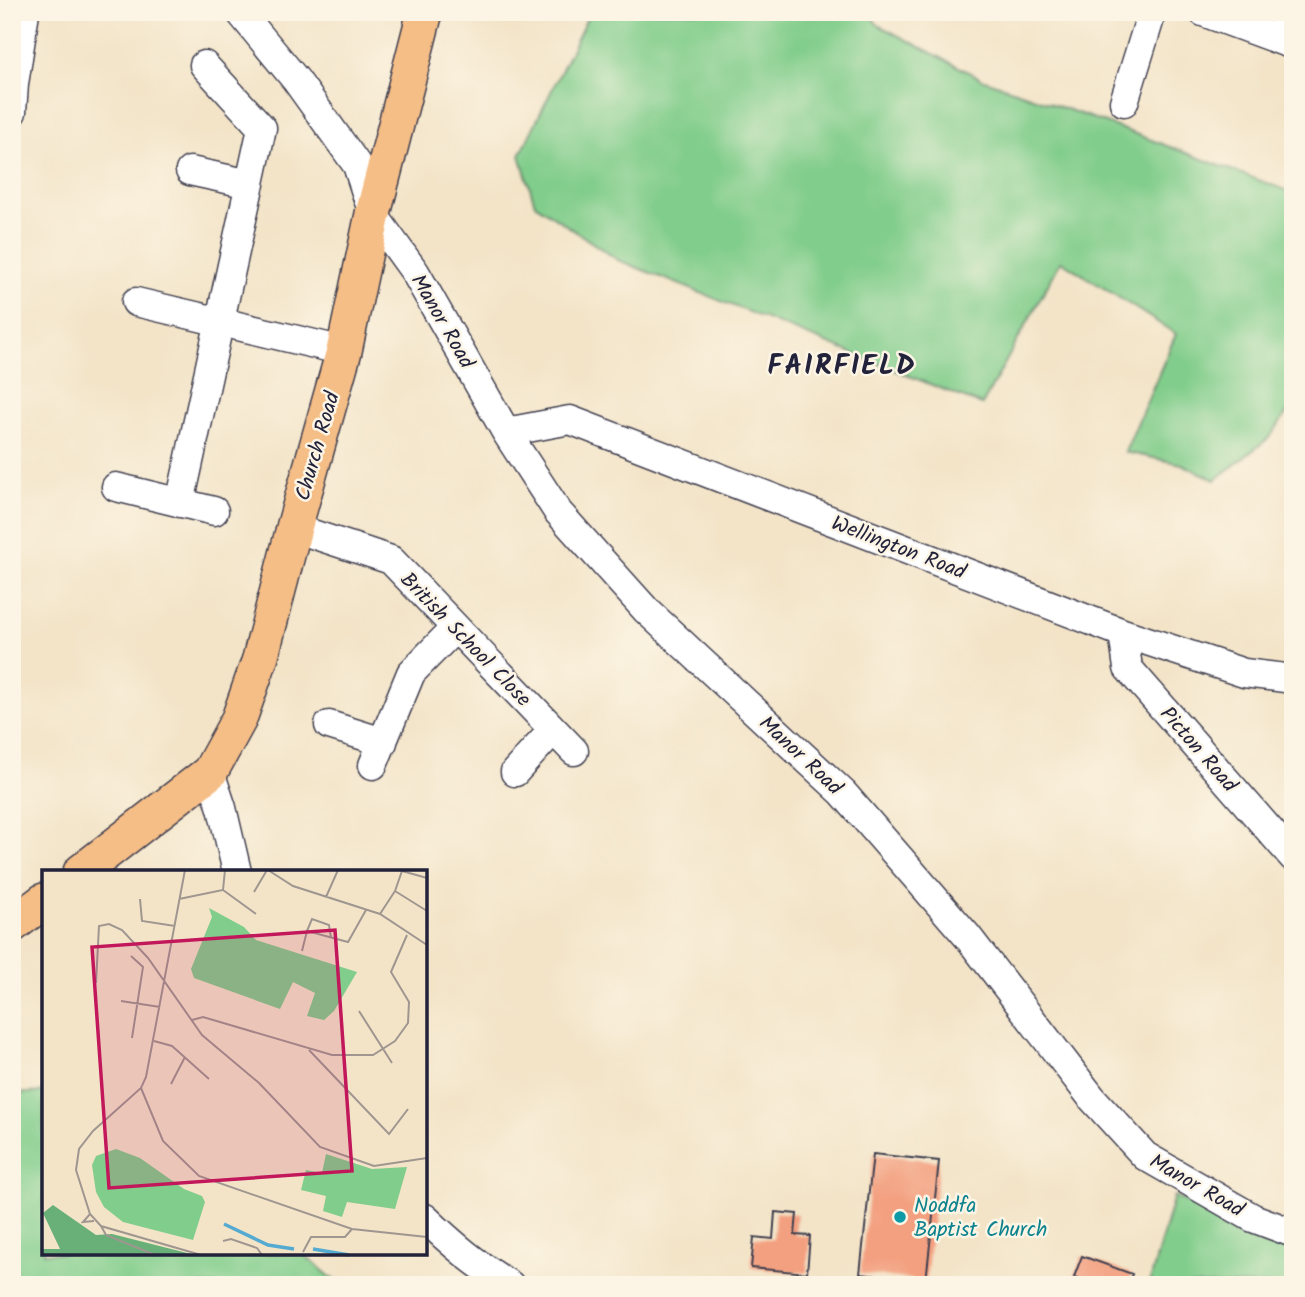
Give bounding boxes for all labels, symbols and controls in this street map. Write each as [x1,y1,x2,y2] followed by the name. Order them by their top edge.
[401,268,482,376] street label: Manor Road
[767,344,917,389] district label: FAIRFIELD
[287,388,350,505] street label: Church Road
[826,508,971,589] street label: Wellington Road
[392,565,539,716] street label: British School Close
[1151,699,1245,801] street label: Picton Road
[750,708,850,804] street label: Manor Road
[42,870,427,1255] inset map
[1143,1146,1250,1227] street label: Manor Road
[914,1190,1047,1247] place label: Noddfa Baptist Church
[892,1209,908,1225] marker: Noddfa Baptist Church

